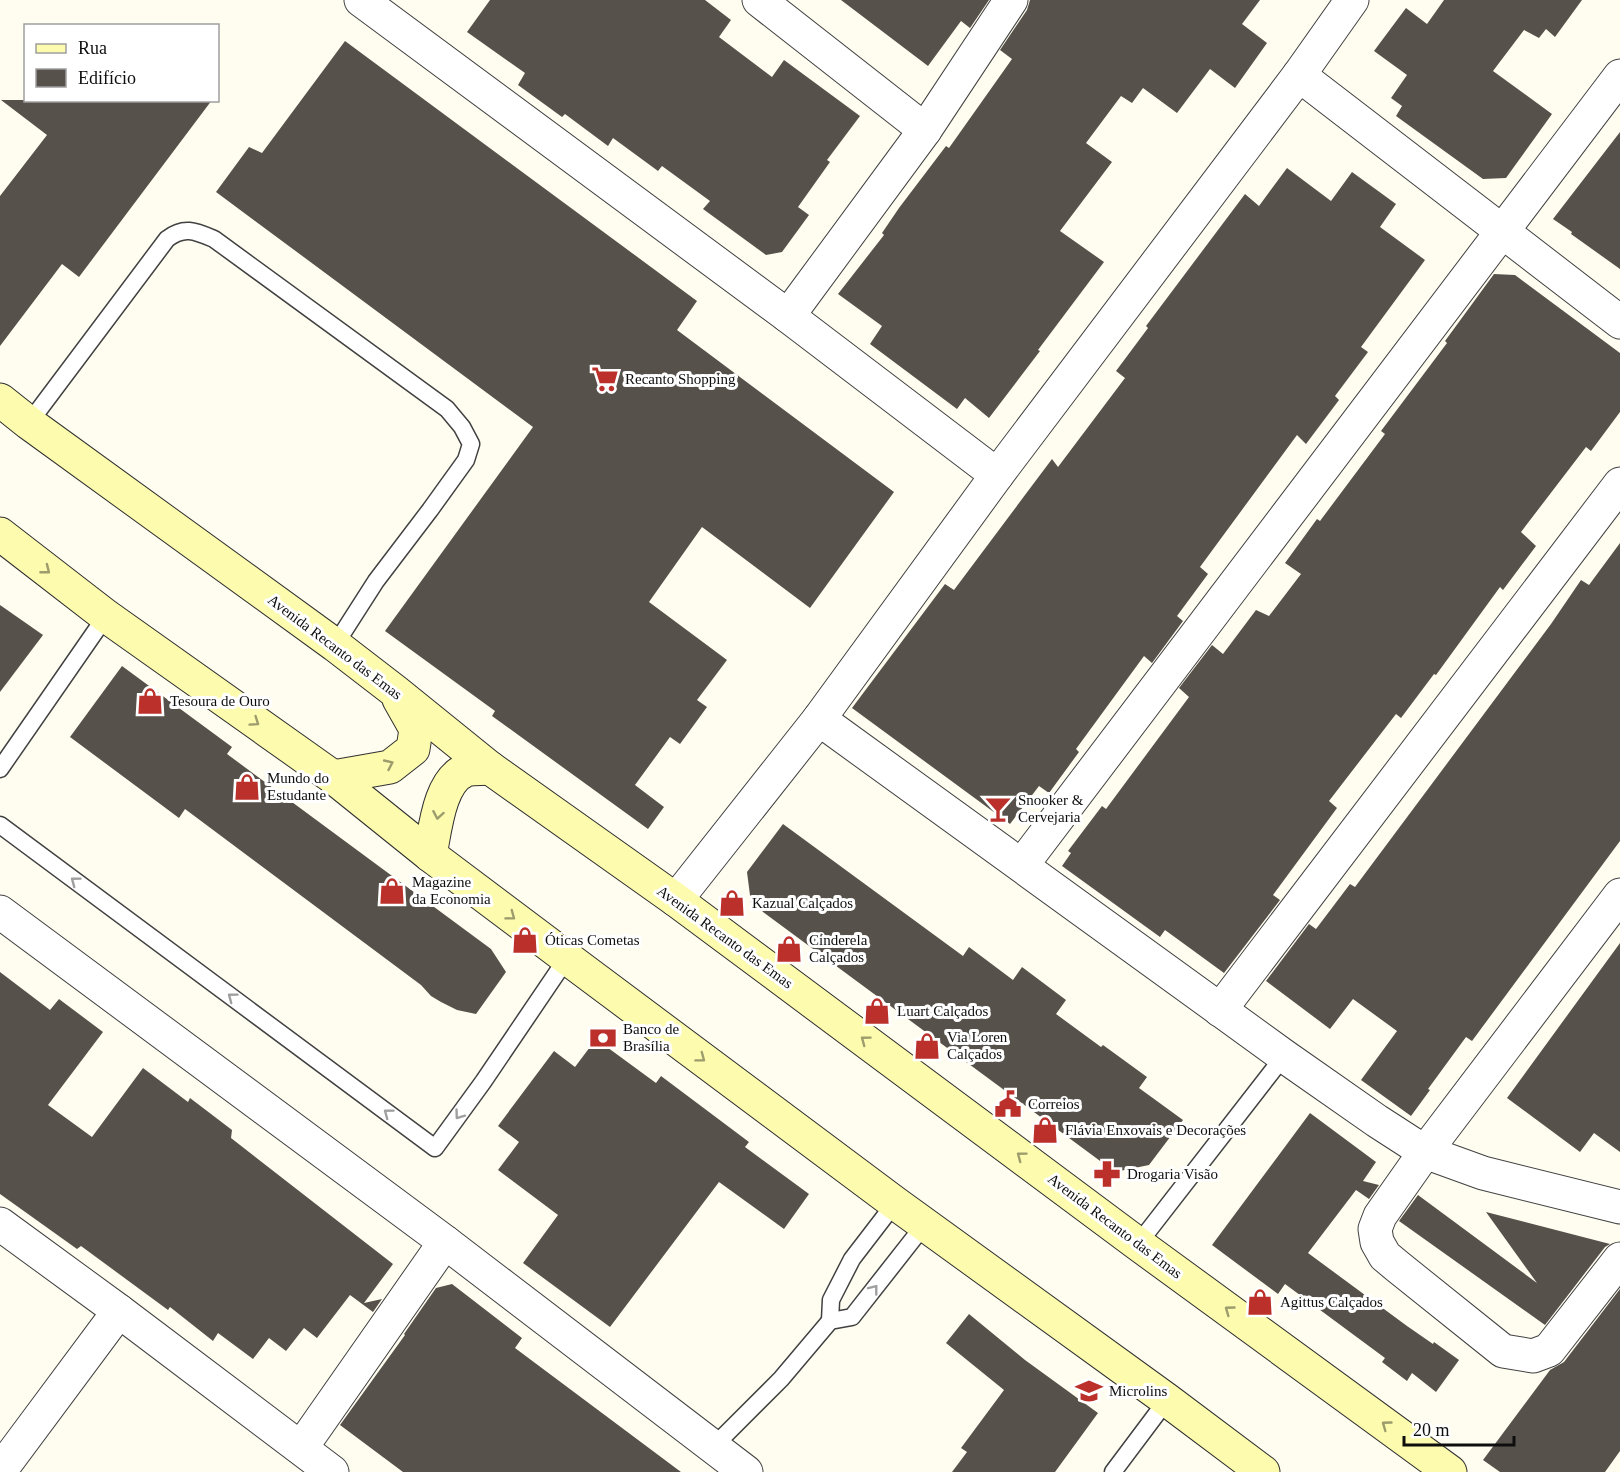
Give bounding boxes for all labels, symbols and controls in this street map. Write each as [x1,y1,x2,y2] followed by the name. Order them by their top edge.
[24,24,219,102] legend
[78,38,107,58] text: Rua
[78,68,136,88] text: Edifício
[590,364,620,394] supermarket icon: Recanto Shopping
[625,371,736,387] place label: Recanto Shopping
[40,563,51,574] one-way arrow
[265,591,405,703] street label: Avenida Recanto das Emas
[135,686,165,716] shop icon: Tesoura de Ouro
[170,693,270,709] place label: Tesoura de Ouro
[248,715,259,726] one-way arrow
[383,759,394,771] one-way arrow
[267,770,329,803] place label: Mundo do Estudante
[232,772,262,802] shop icon: Mundo do Estudante
[1018,792,1084,825] place label: Snooker & Cervejaria
[983,794,1013,824] bar icon: Snooker & Cervejaria
[432,810,445,820] one-way arrow
[412,874,491,907] place label: Magazine da Economia
[377,876,407,906] shop icon: Magazine da Economia
[71,877,82,888] one-way arrow
[654,882,796,992] street label: Avenida Recanto das Emas
[717,888,747,918] shop icon: Kazual Calçados
[752,895,853,911] place label: Kazual Calçados
[504,908,515,919] one-way arrow
[510,925,540,955] shop icon: Óticas Cometas
[545,932,640,948] place label: Óticas Cometas
[809,932,868,965] place label: Cinderela Calçados
[774,934,804,964] shop icon: Cinderela Calçados
[227,994,238,1005] one-way arrow
[862,996,892,1026] shop icon: Luart Calçados
[897,1003,988,1019] place label: Luart Calçados
[623,1021,680,1054] place label: Banco de Brasília
[588,1023,618,1053] bank icon: Banco de Brasília
[947,1029,1008,1062] place label: Via Loren Calçados
[912,1031,942,1061] shop icon: Via Loren Calçados
[860,1036,871,1047] one-way arrow
[694,1050,705,1061] one-way arrow
[993,1089,1023,1119] public building icon: Correios
[1028,1096,1080,1112] place label: Correios
[455,1109,466,1120] one-way arrow
[384,1110,395,1121] one-way arrow
[1030,1115,1060,1145] shop icon: Flávia Enxovais e Decorações
[1065,1122,1246,1138] place label: Flávia Enxovais e Decorações
[1017,1153,1028,1164] one-way arrow
[1092,1159,1122,1189] pharmacy icon: Drogaria Visão
[1127,1166,1218,1182] place label: Drogaria Visão
[1045,1170,1185,1282] street label: Avenida Recanto das Emas
[867,1285,878,1296] one-way arrow
[1245,1287,1275,1317] shop icon: Agittus Calçados
[1280,1294,1383,1310] place label: Agittus Calçados
[1224,1306,1235,1317] one-way arrow
[1074,1376,1104,1406] school or university icon: Microlins
[1109,1383,1167,1399] place label: Microlins
[1404,1409,1514,1447] scale bar
[1413,1420,1450,1440] text: 20 m
[1381,1421,1392,1432] one-way arrow

